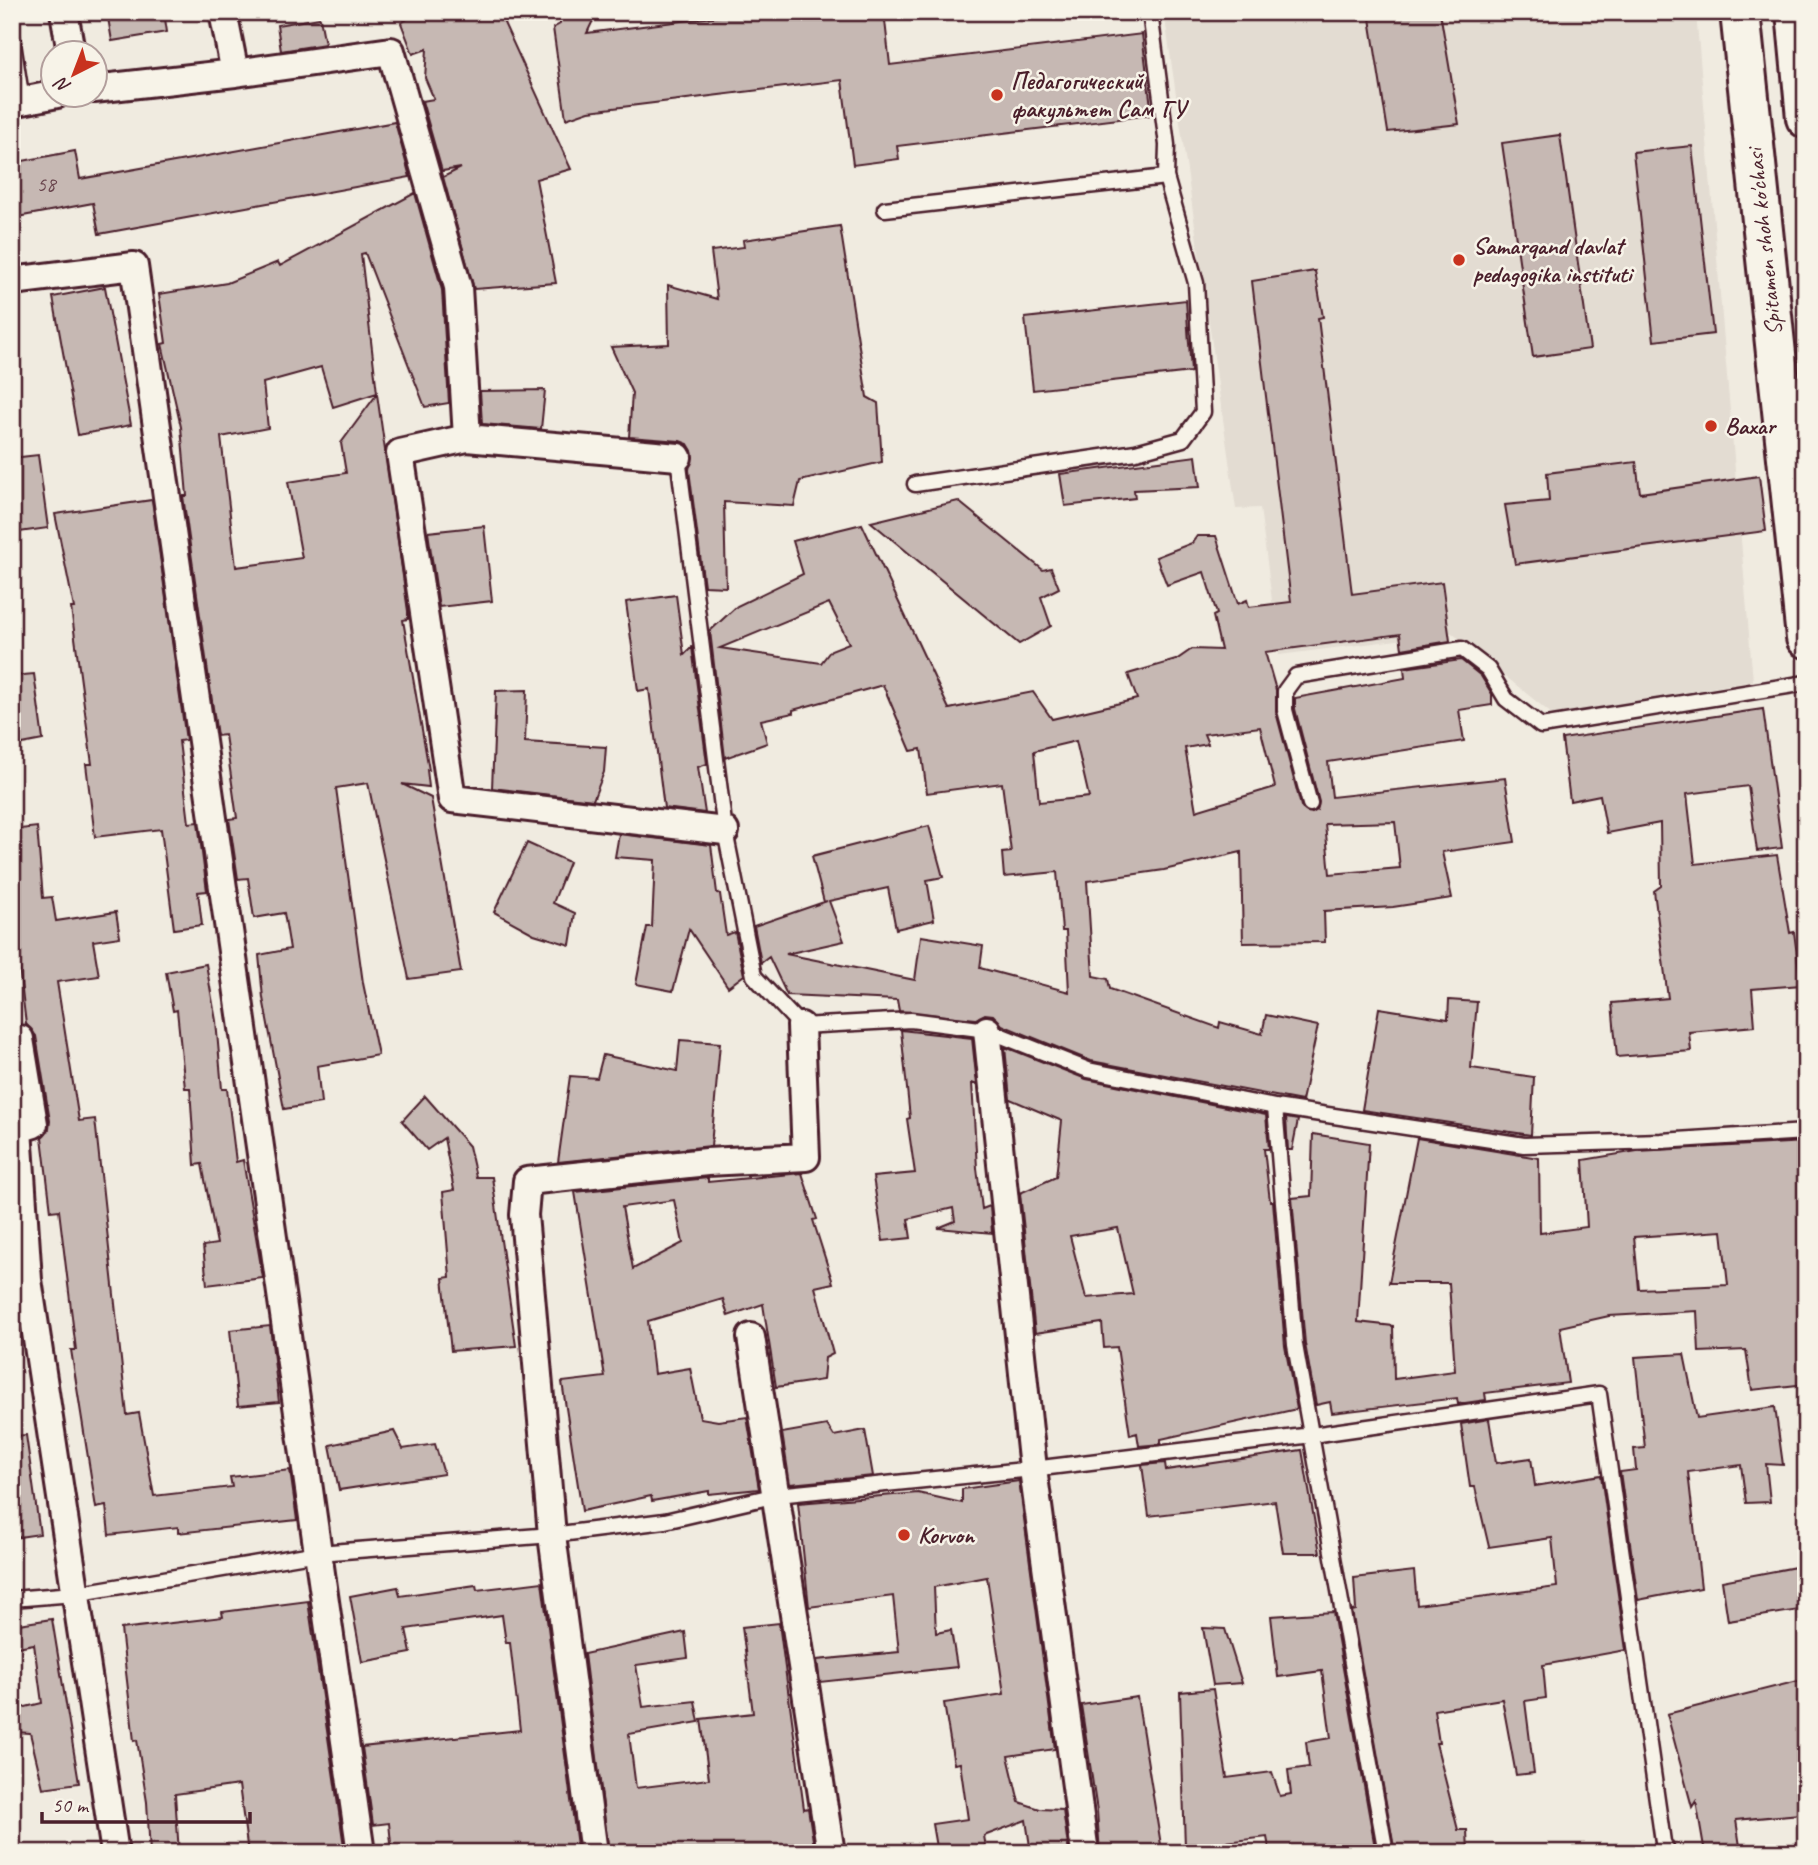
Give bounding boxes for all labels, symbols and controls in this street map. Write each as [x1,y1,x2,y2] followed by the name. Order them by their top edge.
[38,38,108,108] north arrow
[1011,66,1189,124] place label: Педагогический факультет Сам ГУ
[48,71,76,99] text: N
[989,87,1005,103] marker: Педагогический факультет Сам ГУ
[1739,145,1789,337] street label: Spitamen shoh ko'chasi
[37,171,58,197] house number: 58
[1473,231,1635,289] place label: Samarqand davlat pedagogika instituti
[1451,252,1467,268] marker: Samarqand davlat pedagogika instituti
[1725,411,1777,441] place label: Baxar
[1703,418,1719,434] marker: Baxar
[918,1520,976,1550] place label: Korvon
[896,1527,912,1543] marker: Korvon
[42,1781,250,1825] scale bar
[52,1792,90,1818] text: 50 m

